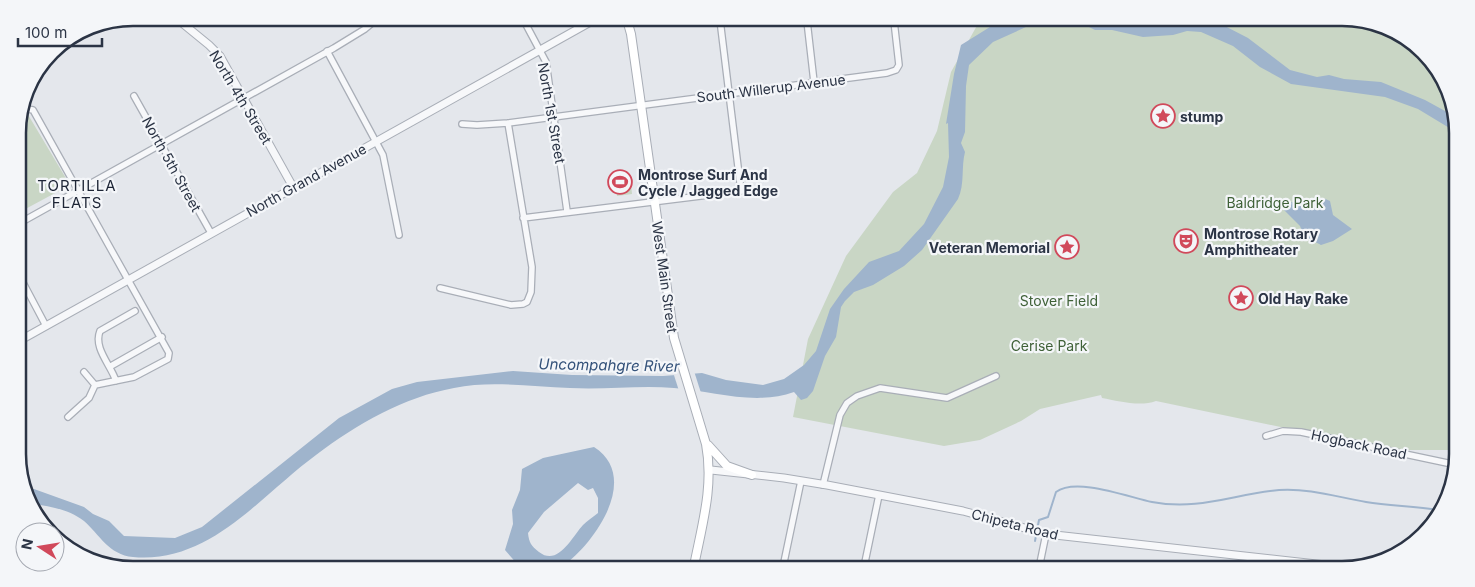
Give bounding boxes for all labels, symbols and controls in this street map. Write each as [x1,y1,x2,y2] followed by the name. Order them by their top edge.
[18,15,101,47] scale bar
[25,23,67,42] text: 100 m
[206,47,276,147] street label: North 4th Street
[535,61,569,165] street label: North 1st Street
[696,70,846,106] street label: South Willerup Avenue
[1150,103,1176,129] place icon: stump
[1180,108,1223,125] place label: stump
[139,114,205,215] street label: North 5th Street
[243,140,369,220] street label: North Grand Avenue
[638,166,778,199] place label: Montrose Surf And Cycle / Jagged Edge
[607,169,633,195] sports icon: Montrose Surf And Cycle / Jagged Edge
[37,176,117,212] district label: TORTILLA FLATS
[1226,194,1324,211] park label: Baldridge Park
[649,220,681,334] street label: West Main Street
[1204,225,1319,258] place label: Montrose Rotary Amphitheater
[1173,228,1199,254] theatre icon: Montrose Rotary Amphitheater
[1054,234,1080,260] place icon: Veteran Memorial
[929,239,1050,256] place label: Veteran Memorial
[1228,285,1254,311] place icon: Old Hay Rake
[1258,290,1348,307] place label: Old Hay Rake
[1020,292,1098,309] park label: Stover Field
[1011,337,1088,354] park label: Cerise Park
[538,354,680,376] water label: Uncompahgre River
[1310,426,1408,462] street label: Hogback Road
[970,505,1060,543] street label: Chipeta Road
[15,522,65,572] north arrow
[17,537,36,551] text: N

